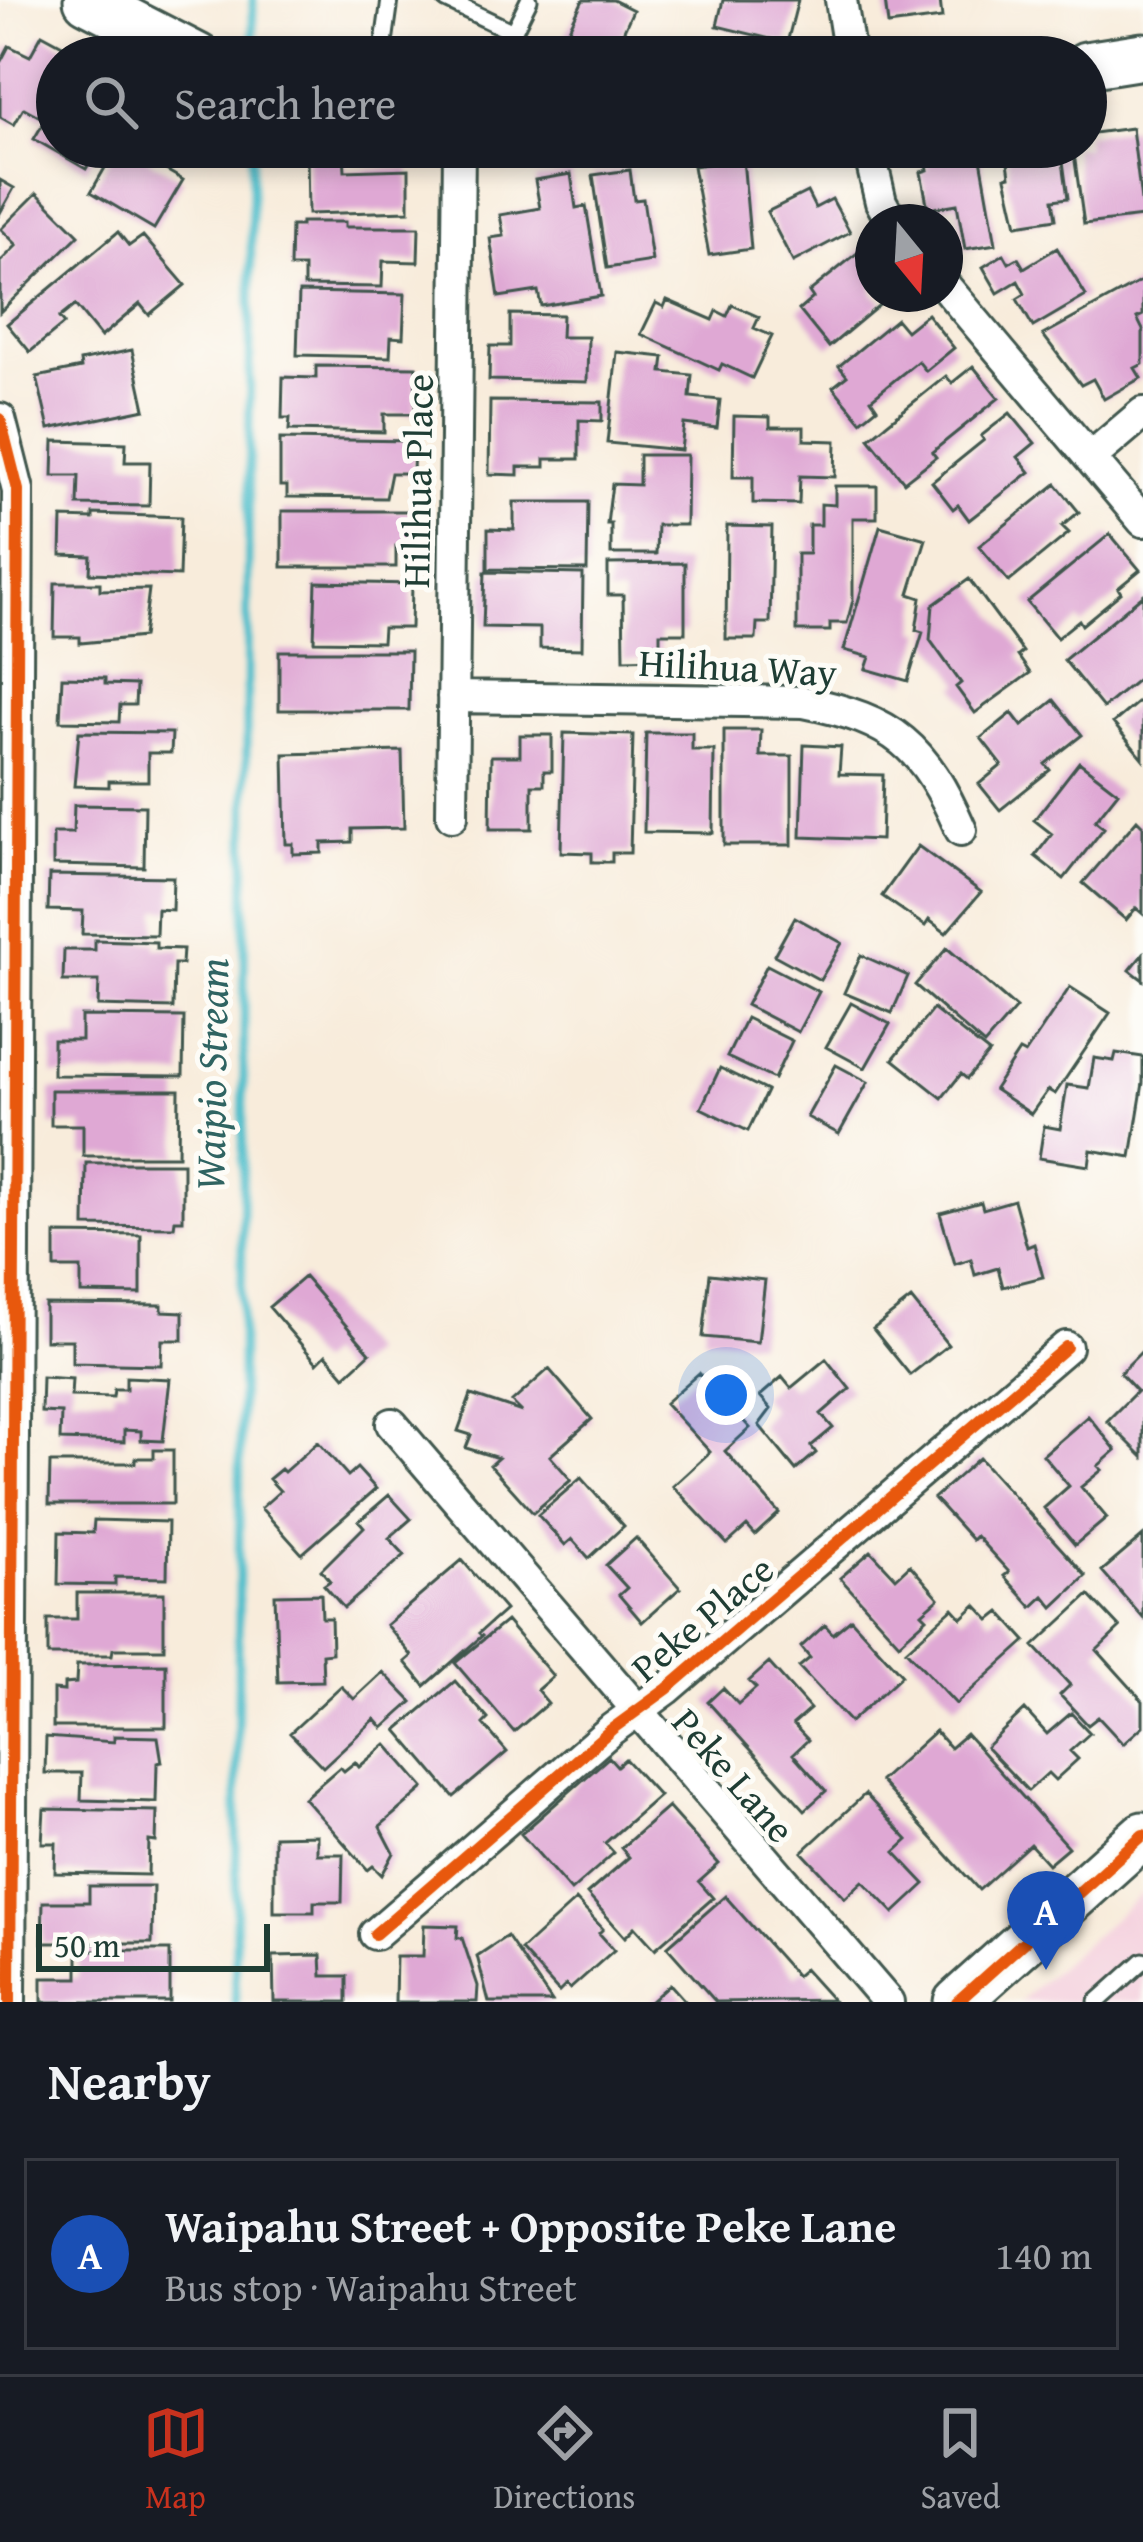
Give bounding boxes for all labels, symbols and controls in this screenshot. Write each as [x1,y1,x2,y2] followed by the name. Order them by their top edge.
[36,36,1107,168] search box
[78,69,144,135] icon: search
[174,70,396,135] text: Search here
[855,204,963,312] north arrow
[386,373,447,589] street label: Hilihua Place
[638,633,839,700] street label: Hilihua Way
[178,957,243,1191] water label: Waipio Stream
[696,1365,756,1425] your location
[618,1541,786,1694] street label: Peke Place
[659,1695,809,1855] street label: Peke Lane
[1007,1871,1085,1970] pin: A
[36,1918,270,1971] scale bar
[54,1921,120,1969] text: 50 m
[48,2043,211,2118] text: Nearby
[165,2193,896,2258] text: Waipahu Street + Opposite Peke Lane
[78,2226,102,2283] text: A
[995,2226,1092,2283] text: 140 m
[165,2258,577,2315] text: Bus stop · Waipahu Street
[143,2400,209,2520] tab: Map
[494,2400,635,2520] tab: Directions
[921,2400,1000,2520] tab: Saved

